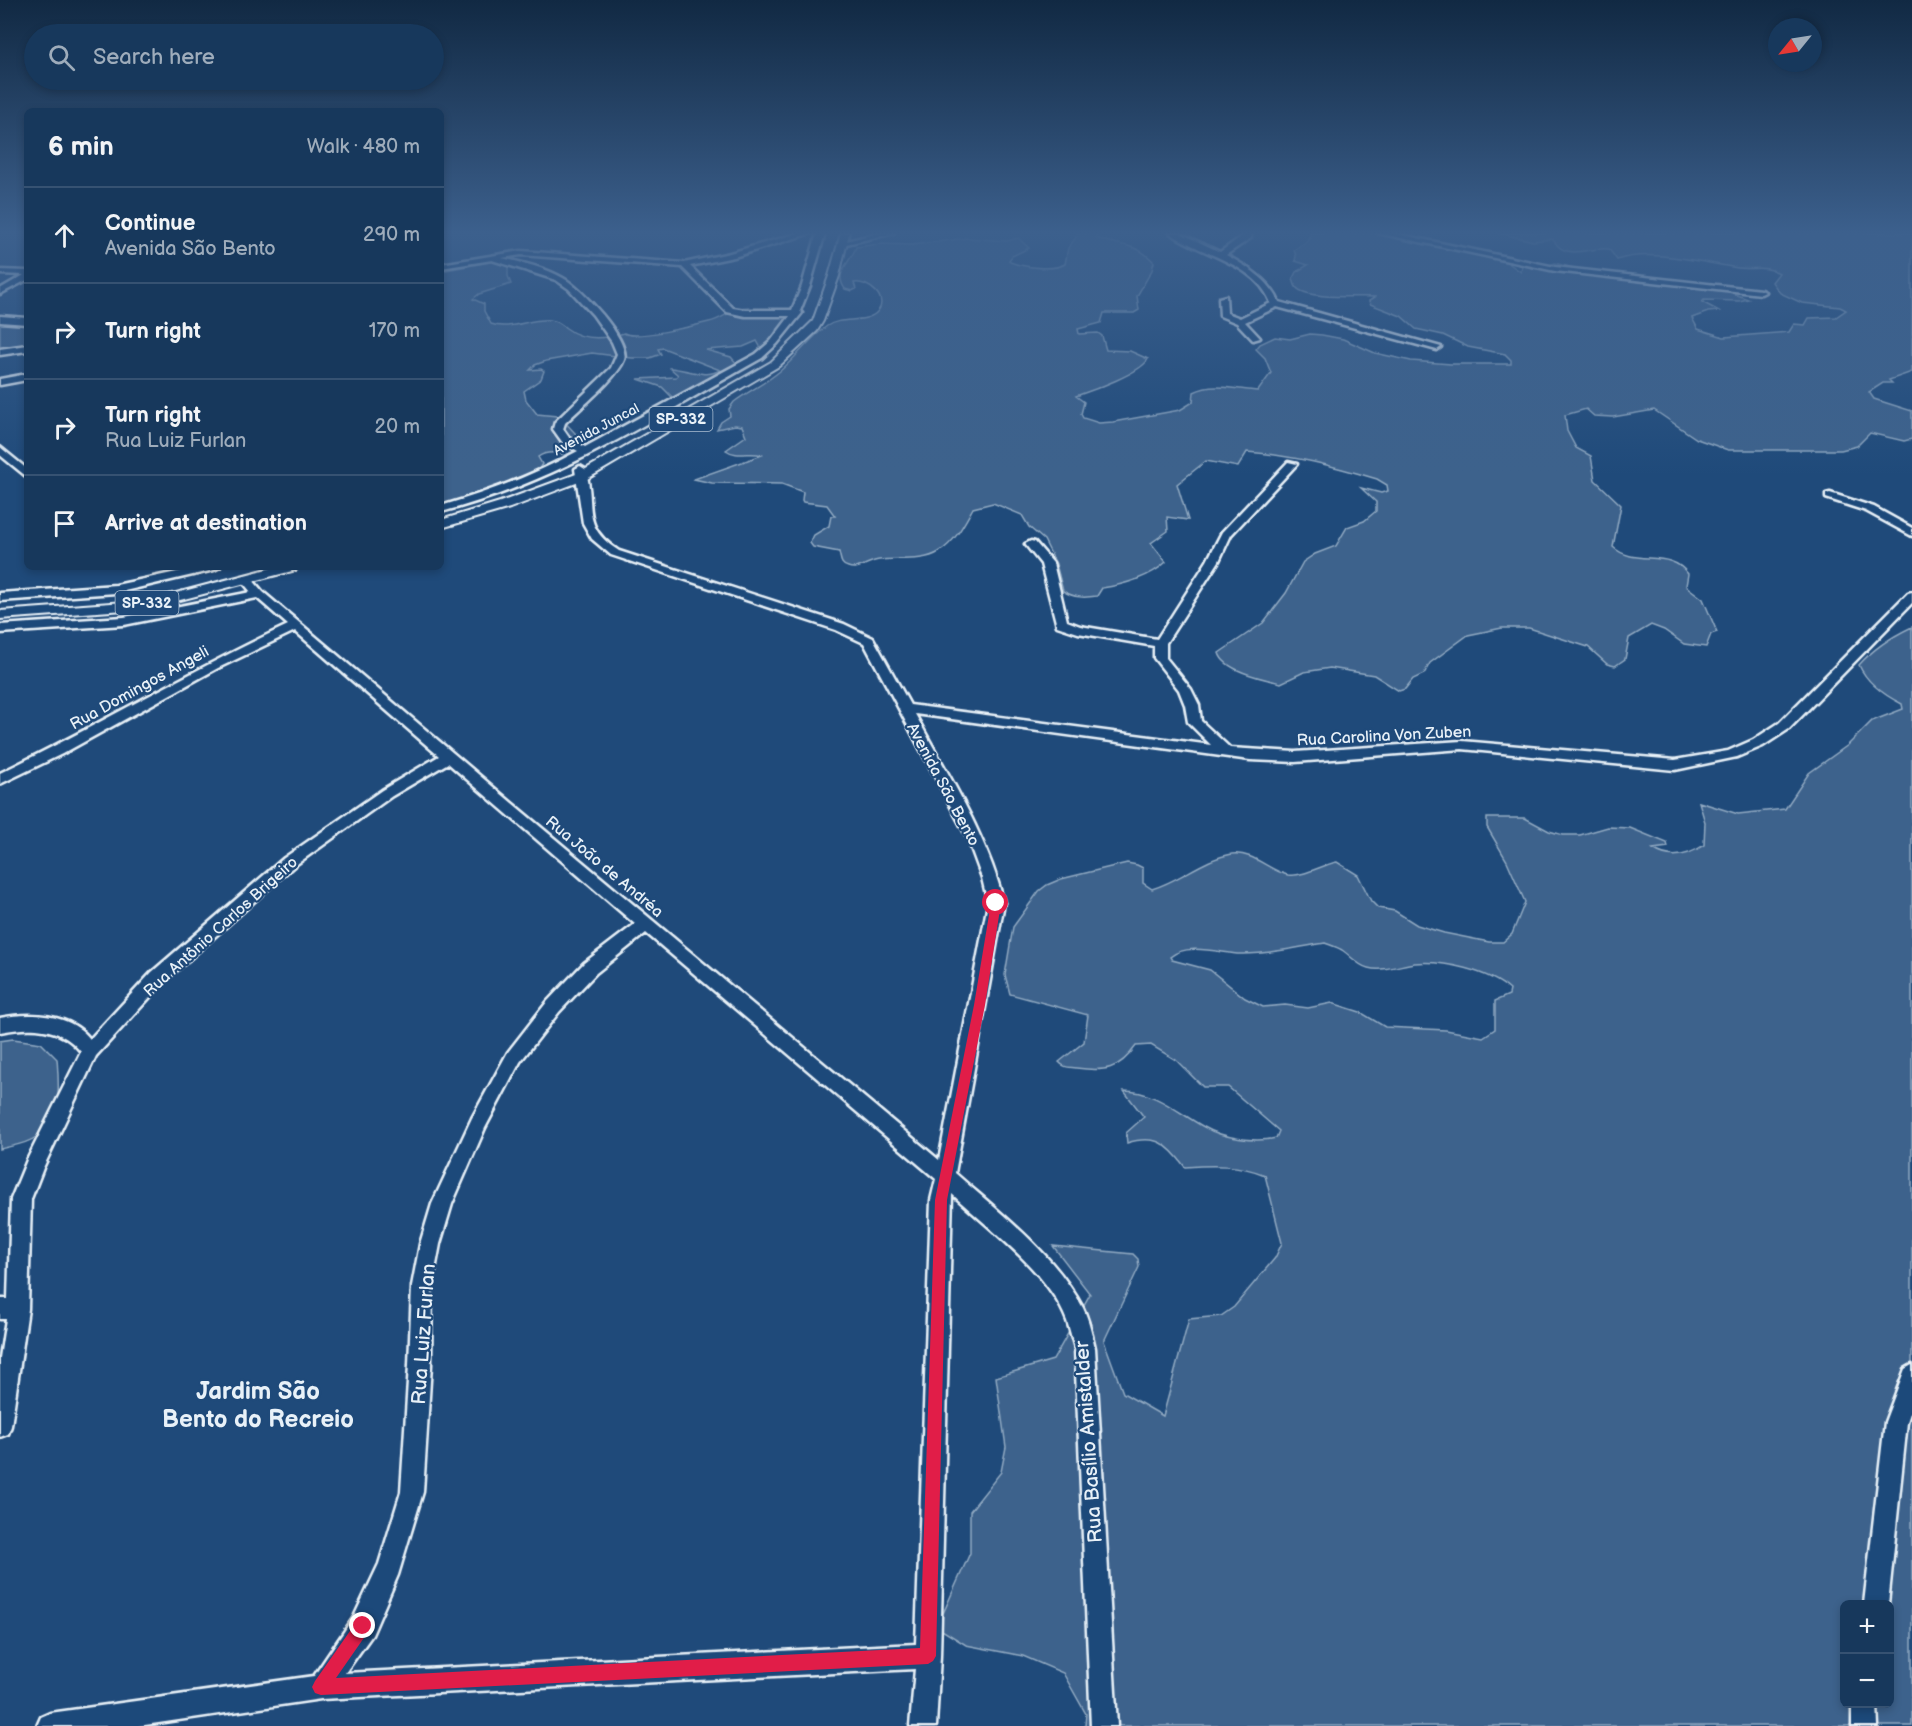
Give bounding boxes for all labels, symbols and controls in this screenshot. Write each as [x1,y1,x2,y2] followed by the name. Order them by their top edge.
[1768,18,1822,72] north arrow
[24,24,444,90] search box
[45,41,78,74] icon: search
[93,44,215,71] text: Search here
[48,132,114,163] text: 6 min
[307,135,420,159] text: Walk · 480 m
[105,210,195,237] text: Continue
[48,219,81,252] icon: ahead
[363,223,420,247] text: 290 m
[105,237,276,261] text: Avenida São Bento
[48,315,81,348] icon: right
[105,318,201,345] text: Turn right
[369,319,420,343] text: 170 m
[550,400,642,459] street label: Avenida Juncal
[105,402,201,429] text: Turn right
[650,407,712,431] road number: SP-332
[48,411,81,444] icon: right
[375,415,420,439] text: 20 m
[105,429,246,453] text: Rua Luiz Furlan
[48,507,81,540] icon: arrive
[105,510,307,537] text: Arrive at destination
[116,591,178,615] road number: SP-332
[67,642,212,734] street label: Rua Domingos Angeli
[902,720,983,849] street label: Avenida São Bento
[1296,722,1472,751] street label: Rua Carolina Von Zuben
[541,812,667,922] street label: Rua João de Andréa
[140,853,302,1001] street label: Rua Antônio Carlos Brigeiro
[982,889,1008,915] route start
[407,1263,441,1405] street label: Rua Luiz Furlan
[1070,1339,1108,1544] street label: Rua Basílio Amistalder
[162,1377,354,1434] district label: Jardim São Bento do Recreio
[1840,1600,1894,1708] map controls
[1840,1600,1894,1654] button: +
[349,1612,375,1638] route end
[1840,1654,1894,1708] button: −

